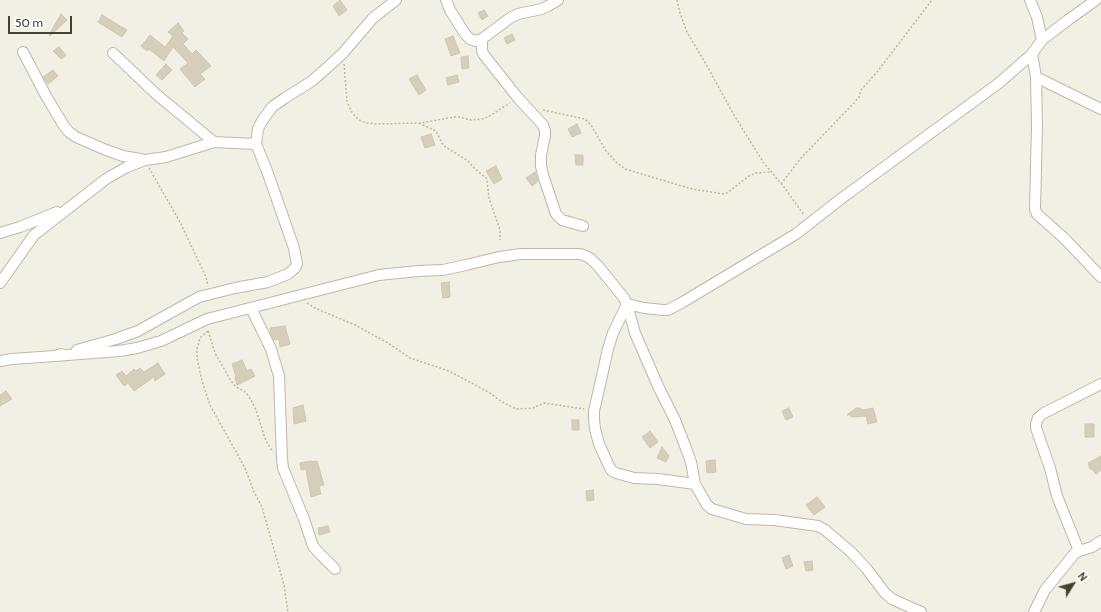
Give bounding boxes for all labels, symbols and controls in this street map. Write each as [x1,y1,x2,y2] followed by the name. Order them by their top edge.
[10,8,74,34] scale bar
[15,15,43,30] text: 50 m
[1053,564,1093,604] north arrow
[1075,569,1091,584] text: N

